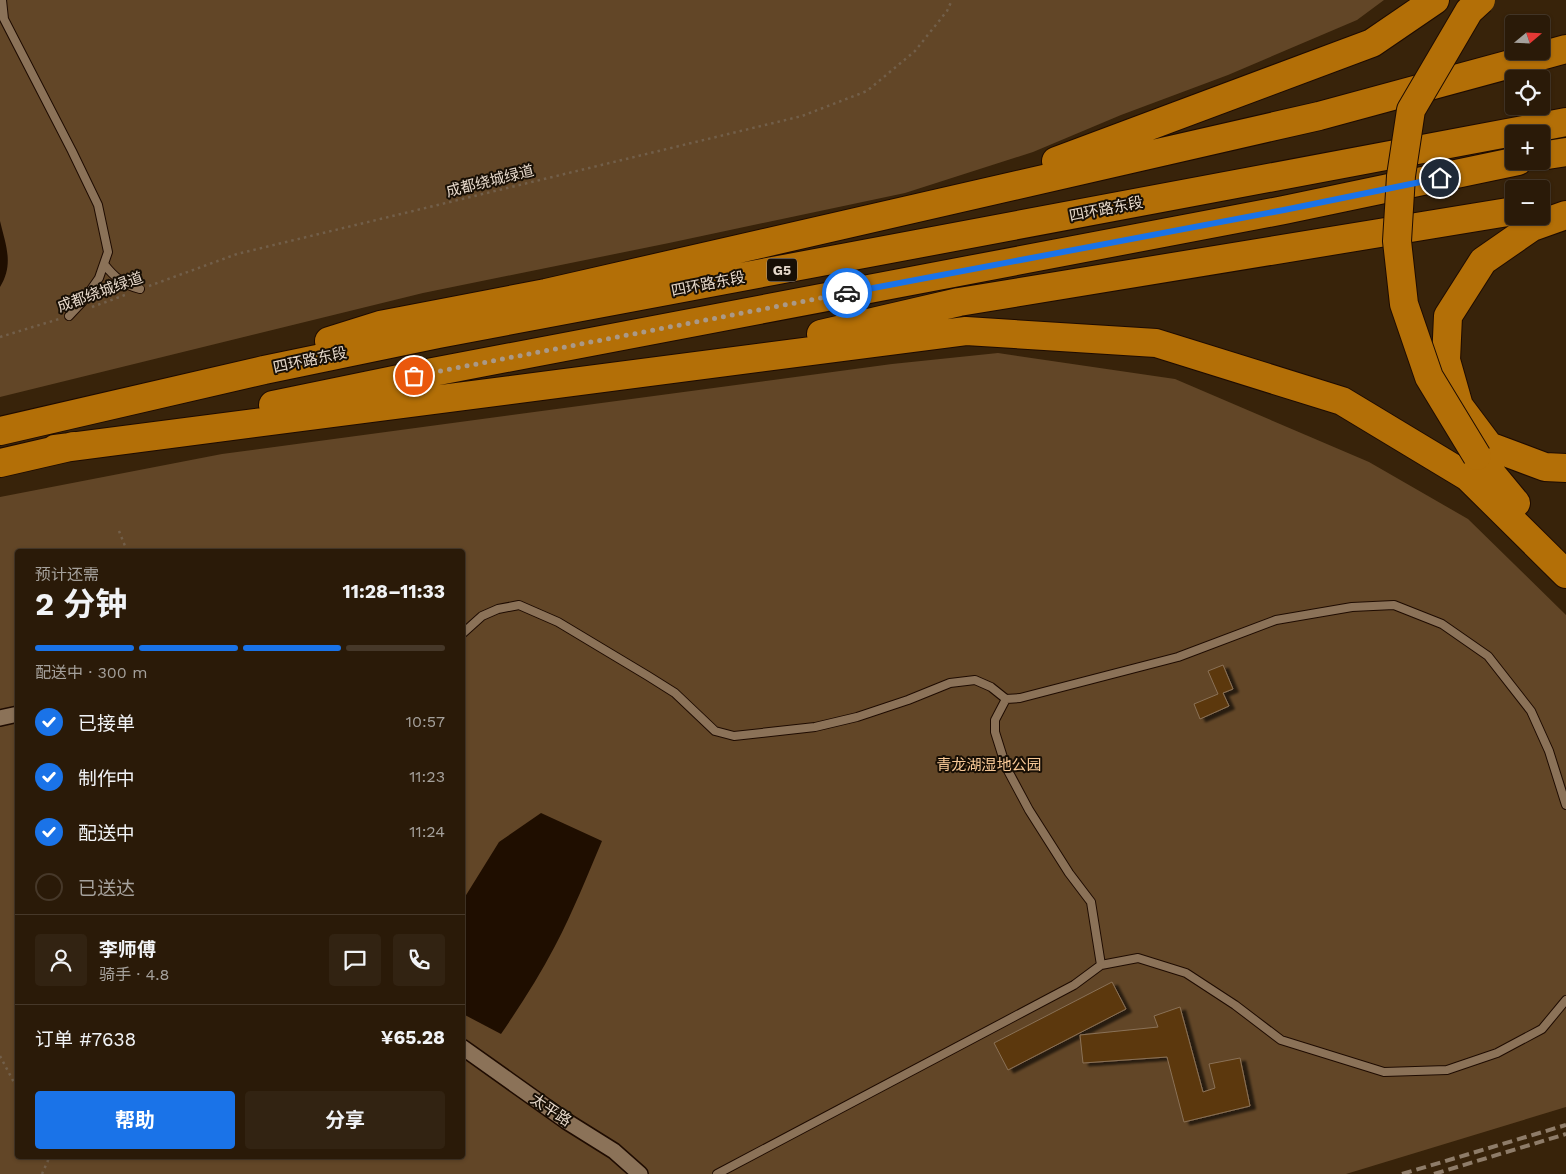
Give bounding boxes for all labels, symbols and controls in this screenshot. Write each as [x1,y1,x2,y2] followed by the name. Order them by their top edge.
[1505,15,1550,60] north arrow
[1505,15,1550,225] map controls
[1505,70,1550,115] button: locate
[1505,125,1550,170] button: +
[1419,157,1461,199] pin
[444,161,536,201] street label: 成都绕城绿道
[1426,164,1454,192] icon: home
[1505,180,1550,225] button: −
[1067,193,1145,225] street label: 四环路东段
[767,258,797,282] road number: G5
[55,268,145,316] street label: 成都绕城绿道
[669,268,747,300] street label: 四环路东段
[822,268,872,318] courier
[833,279,861,307] icon: car
[271,343,349,377] street label: 四环路东段
[393,355,435,397] pin
[400,362,428,390] icon: bag
[35,565,99,584] text: 预计还需
[343,580,445,603] text: 11:28–11:33
[35,585,127,623] text: 2 分钟
[35,663,147,682] text: 配送中 · 300 m
[35,708,63,736] icon: check
[78,712,135,735] text: 已接单
[406,712,445,731] text: 10:57
[936,756,1042,774] park label: 青龙湖湿地公园
[35,763,63,791] icon: check
[78,767,135,790] text: 制作中
[409,767,445,786] text: 11:23
[35,818,63,846] icon: check
[78,822,135,845] text: 配送中
[409,822,445,841] text: 11:24
[78,877,135,900] text: 已送达
[35,934,87,986] button: person
[329,934,381,986] button: chat
[393,934,445,986] button: phone
[99,938,156,961] text: 李师傅
[99,965,169,984] text: 骑手 · 4.8
[381,1026,445,1049] text: ¥65.28
[35,1028,136,1051] text: 订单 #7638
[527,1090,575,1130] street label: 太平路
[35,1091,235,1149] button: 帮助
[245,1091,445,1149] button: 分享

